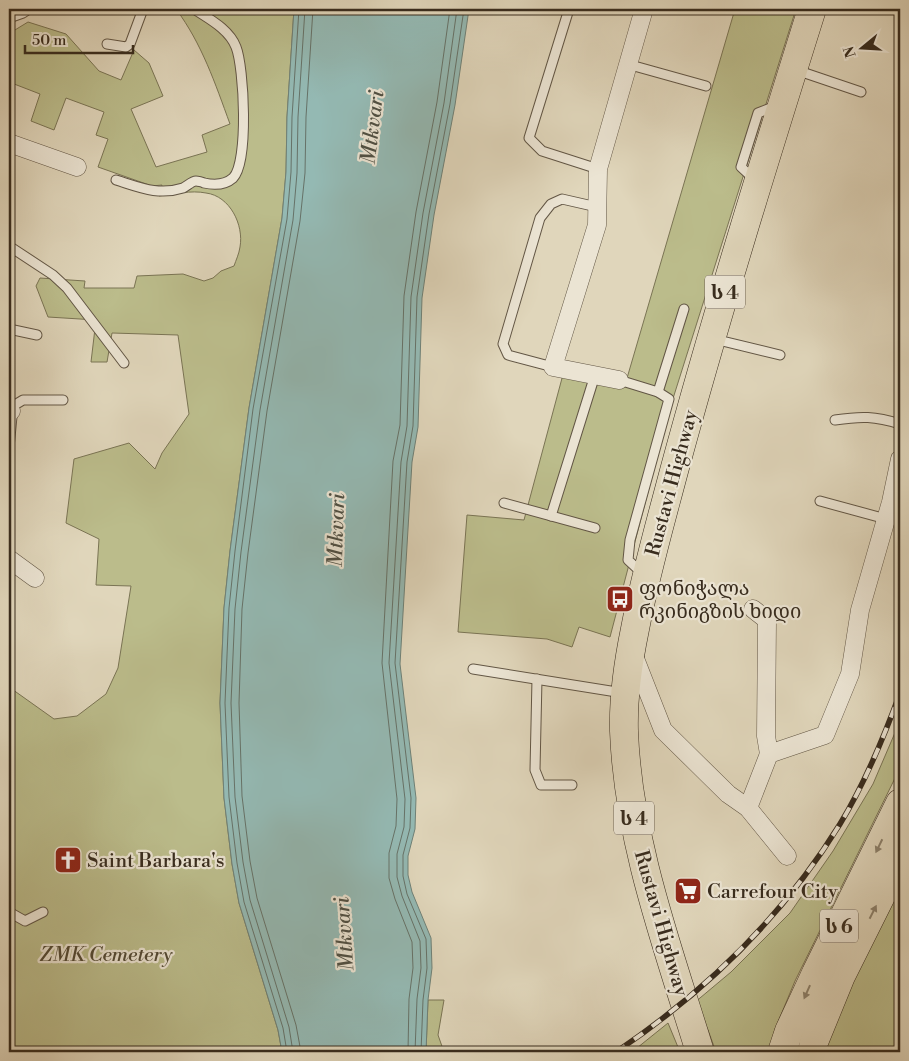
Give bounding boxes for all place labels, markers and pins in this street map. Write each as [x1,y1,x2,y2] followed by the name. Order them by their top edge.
[639,577,801,625] place label: ფონიჭალა რკინიგზის ხიდი
[605,584,635,614] bus stop icon: ფონიჭალა რკინიგზის ხიდი
[53,845,83,875] church icon: Saint Barbara's
[87,849,224,874] place label: Saint Barbara's
[673,876,703,906] supermarket icon: Carrefour City
[707,880,838,905] place label: Carrefour City

